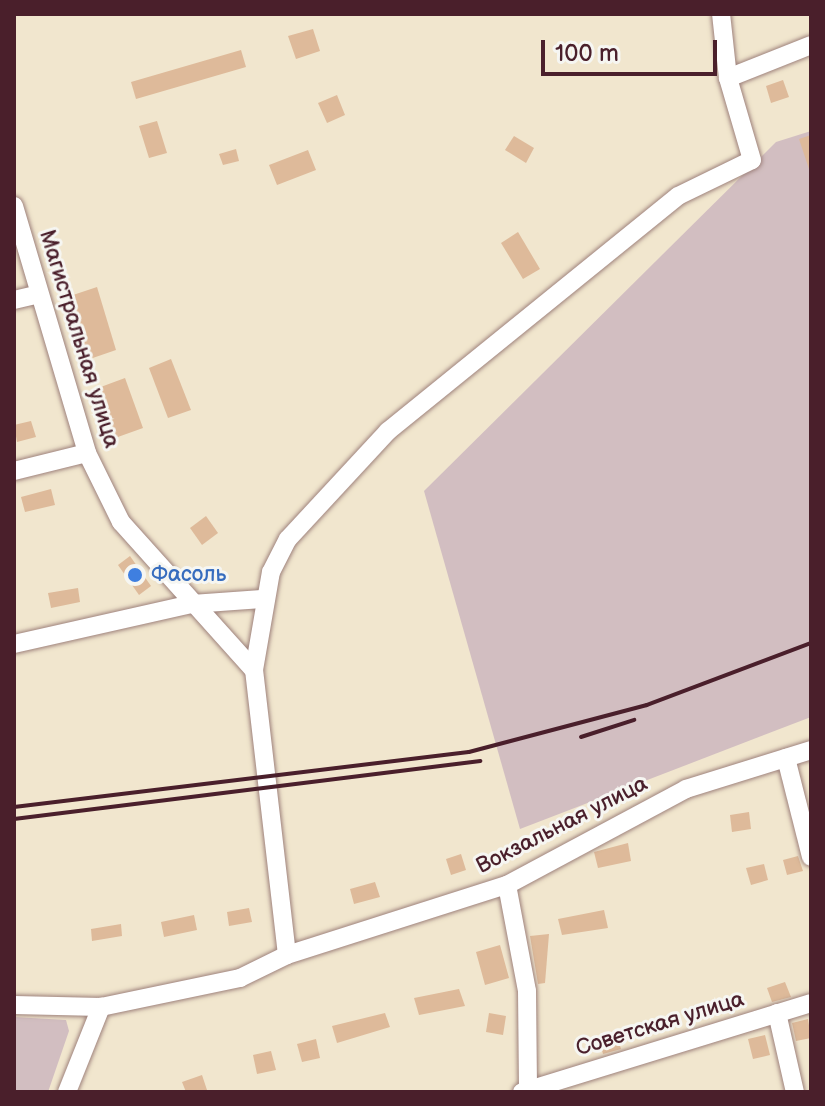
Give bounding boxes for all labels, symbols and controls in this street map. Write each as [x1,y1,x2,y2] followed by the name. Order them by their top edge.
[545,24,721,74] scale bar
[555,39,619,68] text: 100 m
[33,227,125,451] street label: Магистральная улица
[151,562,226,588] place label: Фасоль
[126,566,144,584] marker: Фасоль
[472,770,652,880] street label: Вокзальная улица
[573,986,747,1062] street label: Советская улица

